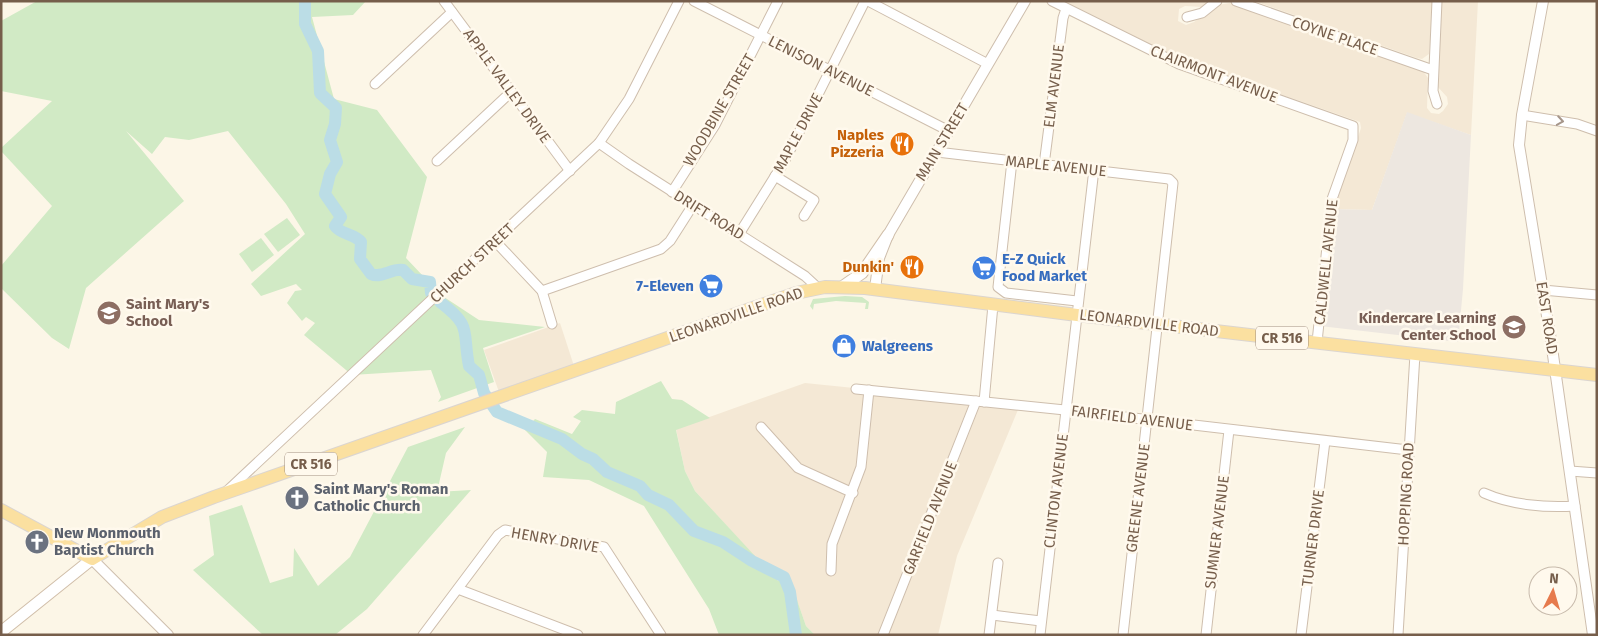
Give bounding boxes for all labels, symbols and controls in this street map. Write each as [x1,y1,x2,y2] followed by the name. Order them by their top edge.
[1290,13,1380,59] street label: COYNE PLACE
[459,25,555,147] street label: APPLE VALLEY DRIVE
[765,32,877,100] street label: LENISON AVENUE
[1148,41,1280,107] street label: CLAIRMONT AVENUE
[1040,43,1068,129] street label: ELM AVENUE
[679,50,759,170] street label: WOODBINE STREET
[769,90,827,176] street label: MAPLE DRIVE
[912,100,972,184] street label: MAIN STREET
[1556,115,1564,126] one-way arrow
[830,126,884,161] place label: Naples Pizzeria
[889,131,915,157] restaurant icon: Naples Pizzeria
[1005,152,1107,180] street label: MAPLE AVENUE
[670,186,748,244] street label: DRIFT ROAD
[1310,198,1342,326] street label: CALDWELL AVENUE
[426,219,518,307] street label: CHURCH STREET
[1002,250,1087,285] place label: E-Z Quick Food Market
[899,254,925,280] restaurant icon: Dunkin'
[971,255,997,281] supermarket icon: E-Z Quick Food Market
[842,258,894,276] place label: Dunkin'
[698,273,724,299] supermarket icon: 7-Eleven
[636,277,694,295] place label: 7-Eleven
[1532,280,1562,356] street label: EAST ROAD
[667,284,805,346] street label: LEONARDVILLE ROAD
[126,295,210,330] place label: Saint Mary's School
[96,300,122,326] school or university icon: Saint Mary's School
[1078,306,1220,340] street label: LEONARDVILLE ROAD
[1359,309,1497,344] place label: Kindercare Learning Center School
[1501,314,1527,340] school or university icon: Kindercare Learning Center School
[1256,326,1308,349] road number: CR 516
[831,333,857,359] shop icon: Walgreens
[862,337,933,355] place label: Walgreens
[1070,402,1194,434] street label: FAIRFIELD AVENUE
[1040,433,1072,549] street label: CLINTON AVENUE
[1122,442,1154,554] street label: GREENE AVENUE
[1394,442,1418,546] street label: HOPPING ROAD
[285,452,337,476] road number: CR 516
[899,459,961,577] street label: GARFIELD AVENUE
[1201,474,1233,590] street label: SUMNER AVENUE
[314,480,448,515] place label: Saint Mary's Roman Catholic Church
[284,485,310,511] church icon: Saint Mary's Roman Catholic Church
[1298,488,1328,588] street label: TURNER DRIVE
[510,523,600,557] street label: HENRY DRIVE
[54,524,161,559] place label: New Monmouth Baptist Church
[24,529,50,555] church icon: New Monmouth Baptist Church
[1528,566,1578,616] north arrow
[1549,570,1559,587] text: N

